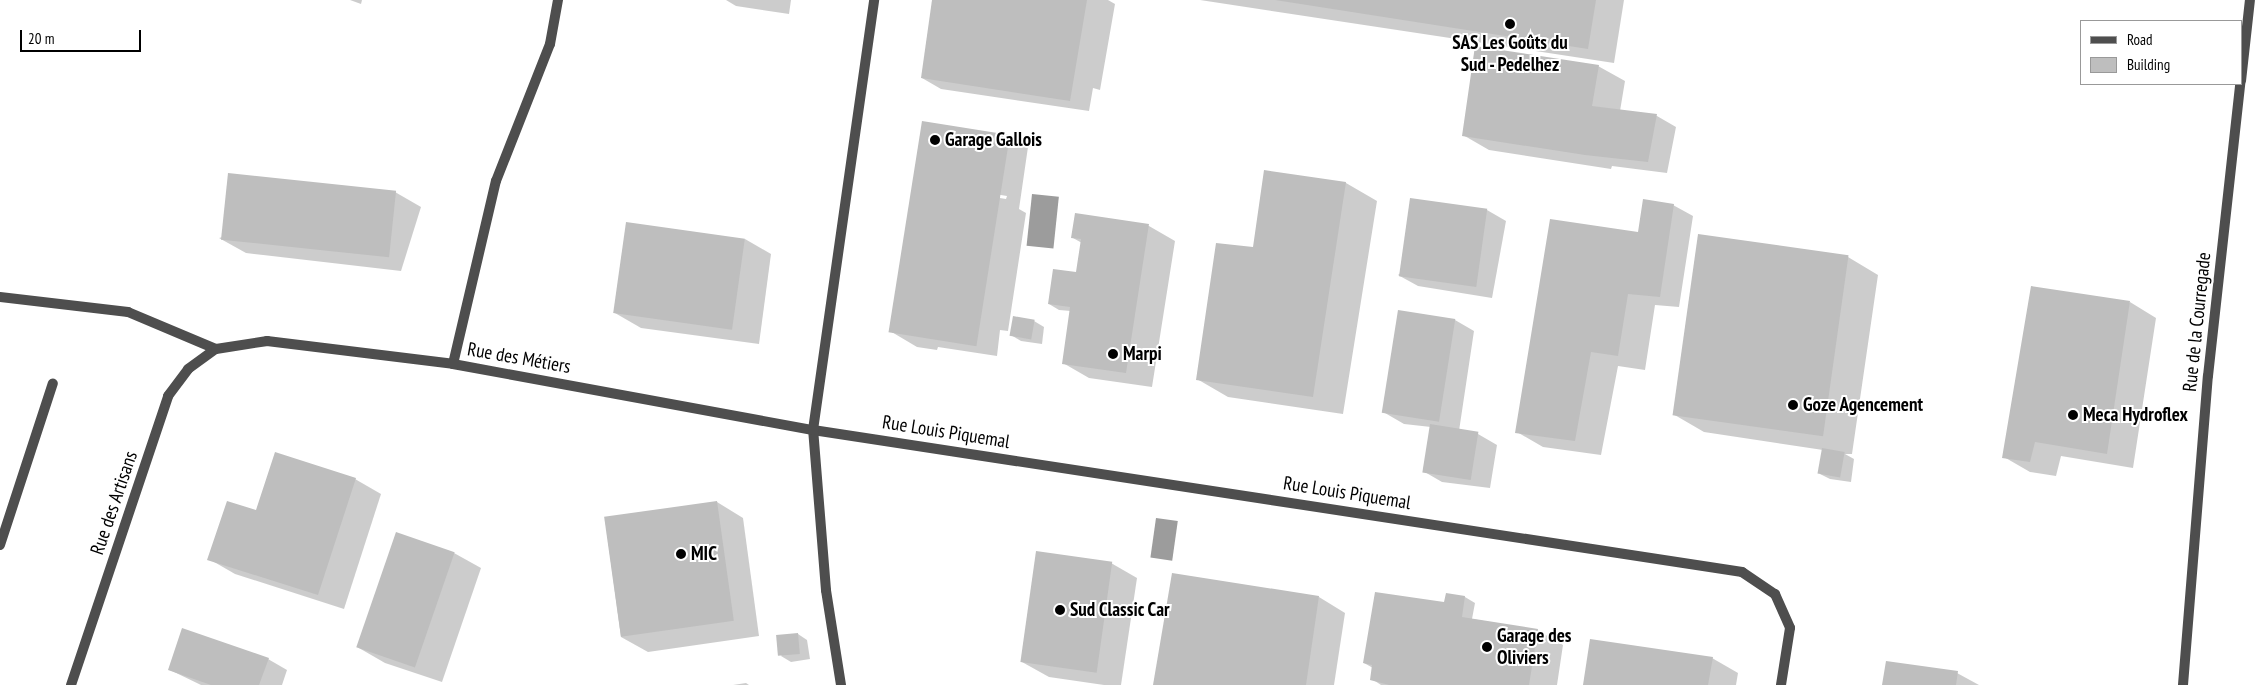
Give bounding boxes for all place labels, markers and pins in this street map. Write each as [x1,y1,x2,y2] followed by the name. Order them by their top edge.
[1504,18,1516,30] marker: SAS Les Goûts du Sud - Pedelhez
[1452,32,1568,76] place label: SAS Les Goûts du Sud - Pedelhez
[945,129,1042,151] place label: Garage Gallois
[929,134,941,146] marker: Garage Gallois
[1123,343,1162,365] place label: Marpi
[1107,348,1119,360] marker: Marpi
[1803,394,1924,416] place label: Goze Agencement
[1787,399,1799,411] marker: Goze Agencement
[2083,404,2188,426] place label: Meca Hydroflex
[2067,409,2079,421] marker: Meca Hydroflex
[691,543,717,565] place label: MIC
[675,548,687,560] marker: MIC
[1070,599,1170,621] place label: Sud Classic Car
[1054,604,1066,616] marker: Sud Classic Car
[1497,625,1571,669] place label: Garage des Oliviers
[1481,641,1493,653] marker: Garage des Oliviers

